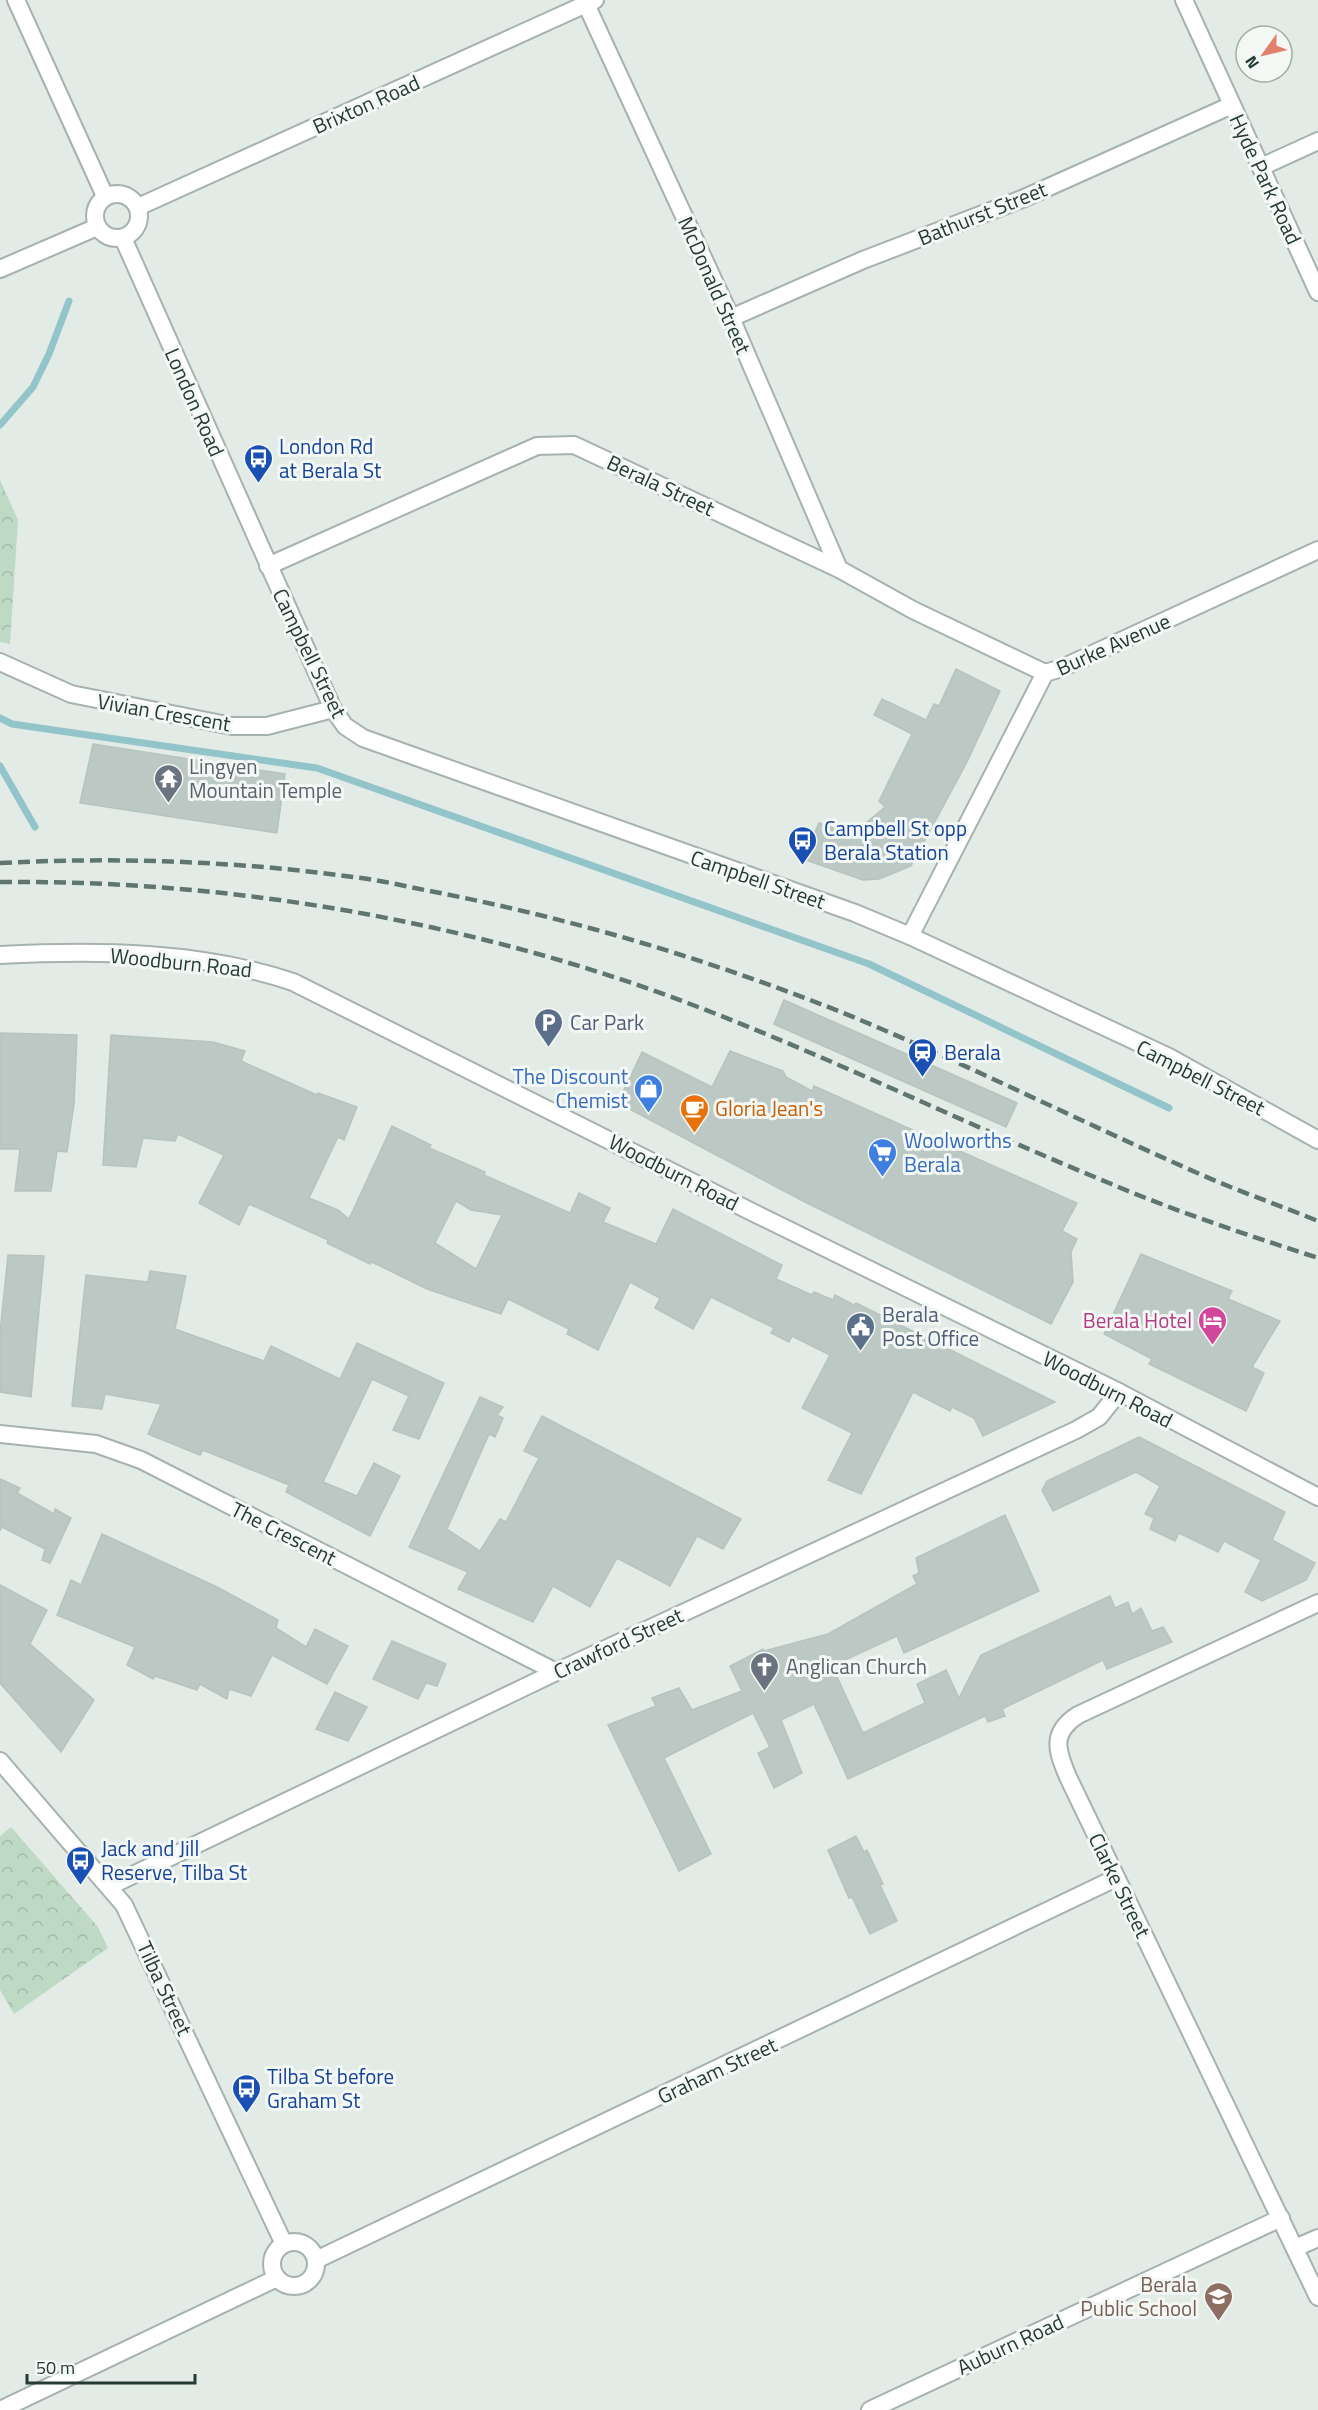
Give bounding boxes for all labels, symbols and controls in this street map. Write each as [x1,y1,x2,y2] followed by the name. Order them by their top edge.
[1234,24,1294,84] north arrow
[1239,51,1265,74] text: N
[307,66,425,142] street label: Brixton Road
[1222,108,1310,250] street label: Hyde Park Road
[913,172,1052,253] street label: Bathurst Street
[670,211,760,360] street label: McDonald Street
[157,343,233,461] street label: London Road
[279,430,382,486] place label: London Rd at Berala St
[242,442,274,484] bus stop icon: London Rd at Berala St
[602,446,721,524] street label: Berala Street
[265,583,355,724] street label: Campbell Street
[1051,605,1175,683] street label: Burke Avenue
[95,685,234,740] street label: Vivian Crescent
[189,750,342,806] place label: Lingyen Mountain Temple
[152,762,184,804] temple icon: Lingyen Mountain Temple
[824,812,967,868] place label: Campbell St opp Berala Station
[787,824,819,866] bus stop icon: Campbell St opp Berala Station
[686,841,830,917] street label: Campbell Street
[109,939,253,985] street label: Woodburn Road
[533,1006,565,1048] parking icon: Car Park
[570,1006,644,1038] place label: Car Park
[1131,1031,1271,1123] street label: Campbell Street
[907,1036,939,1078] station icon: Berala
[944,1036,1001,1068] place label: Berala
[513,1060,629,1116] place label: The Discount Chemist
[633,1072,665,1114] shop icon: The Discount Chemist
[678,1092,710,1134] cafe icon: Gloria Jean's
[715,1092,823,1124] place label: Gloria Jean's
[904,1124,1012,1180] place label: Woolworths Berala
[603,1125,745,1219] street label: Woodburn Road
[867,1136,899,1178] supermarket icon: Woolworths Berala
[882,1298,979,1354] place label: Berala Post Office
[1083,1304,1192,1336] place label: Berala Hotel
[1197,1304,1229,1346] hotel icon: Berala Hotel
[845,1310,877,1352] public building icon: Berala Post Office
[1037,1342,1179,1436] street label: Woodburn Road
[226,1493,343,1574] street label: The Crescent
[548,1599,689,1687] street label: Crawford Street
[749,1650,781,1692] church icon: Anglican Church
[786,1650,927,1682] place label: Anglican Church
[1081,1827,1159,1943] street label: Clarke Street
[101,1832,248,1888] place label: Jack and Jill Reserve, Tilba St
[64,1844,96,1886] bus stop icon: Jack and Jill Reserve, Tilba St
[129,1936,201,2041] street label: Tilba Street
[652,2028,783,2112] street label: Graham Street
[267,2060,394,2116] place label: Tilba St before Graham St
[230,2072,262,2114] bus stop icon: Tilba St before Graham St
[1080,2268,1197,2324] place label: Berala Public School
[1202,2280,1234,2322] school or university icon: Berala Public School
[951,2305,1069,2383] street label: Auburn Road
[27,2347,195,2385] scale bar
[36,2354,75,2381] text: 50 m

